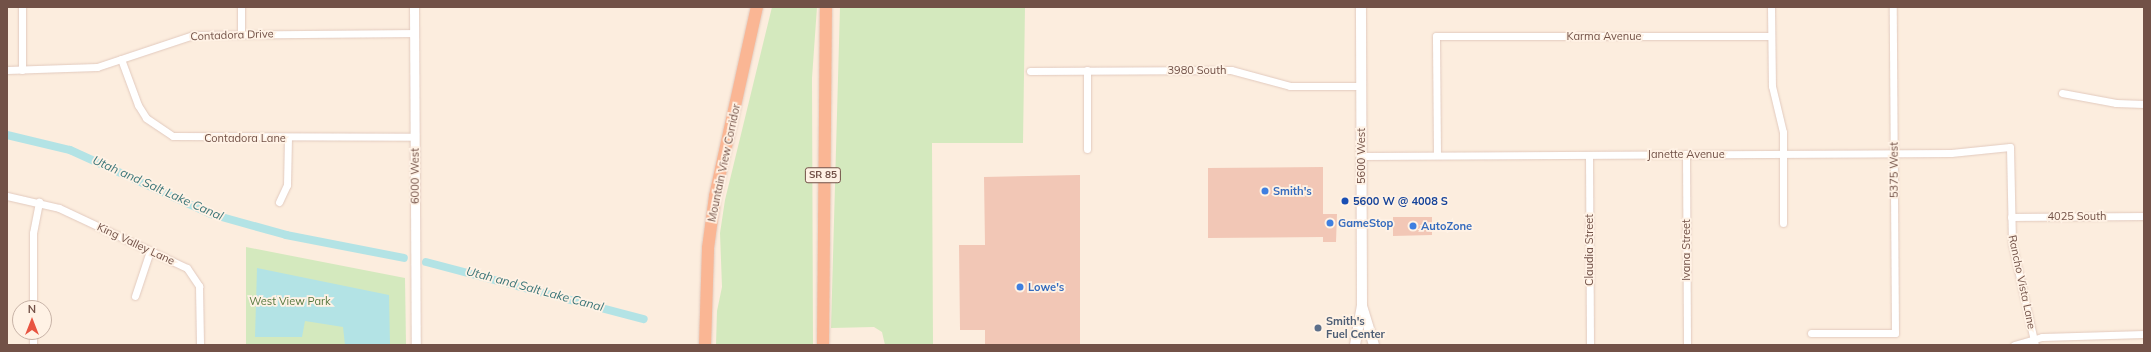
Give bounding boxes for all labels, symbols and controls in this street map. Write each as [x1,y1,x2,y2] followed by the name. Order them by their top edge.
[190,27,274,43] street label: Contadora Drive
[1566,29,1642,43] street label: Karma Avenue
[1167,63,1227,77] street label: 3980 South
[705,103,743,223] street label: Mountain View Corridor
[1354,128,1368,184] street label: 5600 West
[204,131,286,145] street label: Contadora Lane
[1887,142,1901,198] street label: 5375 West
[1647,147,1725,161] street label: Janette Avenue
[408,148,422,204] street label: 6000 West
[90,153,226,223] water label: Utah and Salt Lake Canal
[804,167,842,183] road number: SR 85
[1273,184,1312,198] place label: Smith's
[1260,186,1270,196] marker: Smith's
[1353,194,1448,208] place label: 5600 W @ 4008 S
[1340,196,1350,206] marker: 5600 W @ 4008 S
[2047,209,2107,223] street label: 4025 South
[1582,214,1596,286] street label: Claudia Street
[1338,216,1393,230] place label: GameStop
[1325,218,1335,228] marker: GameStop
[1421,219,1472,233] place label: AutoZone
[1679,219,1693,281] street label: Ivana Street
[95,220,177,268] street label: King Valley Lane
[1408,221,1418,231] marker: AutoZone
[2006,234,2038,330] street label: Rancho Vista Lane
[465,264,605,314] water label: Utah and Salt Lake Canal
[1028,280,1064,294] place label: Lowe's
[1015,282,1025,292] marker: Lowe's
[249,294,331,308] park label: West View Park
[12,300,52,340] north arrow
[28,302,36,316] text: N
[1326,315,1385,341] place label: Smith's Fuel Center
[1313,323,1323,333] marker: Smith's Fuel Center

